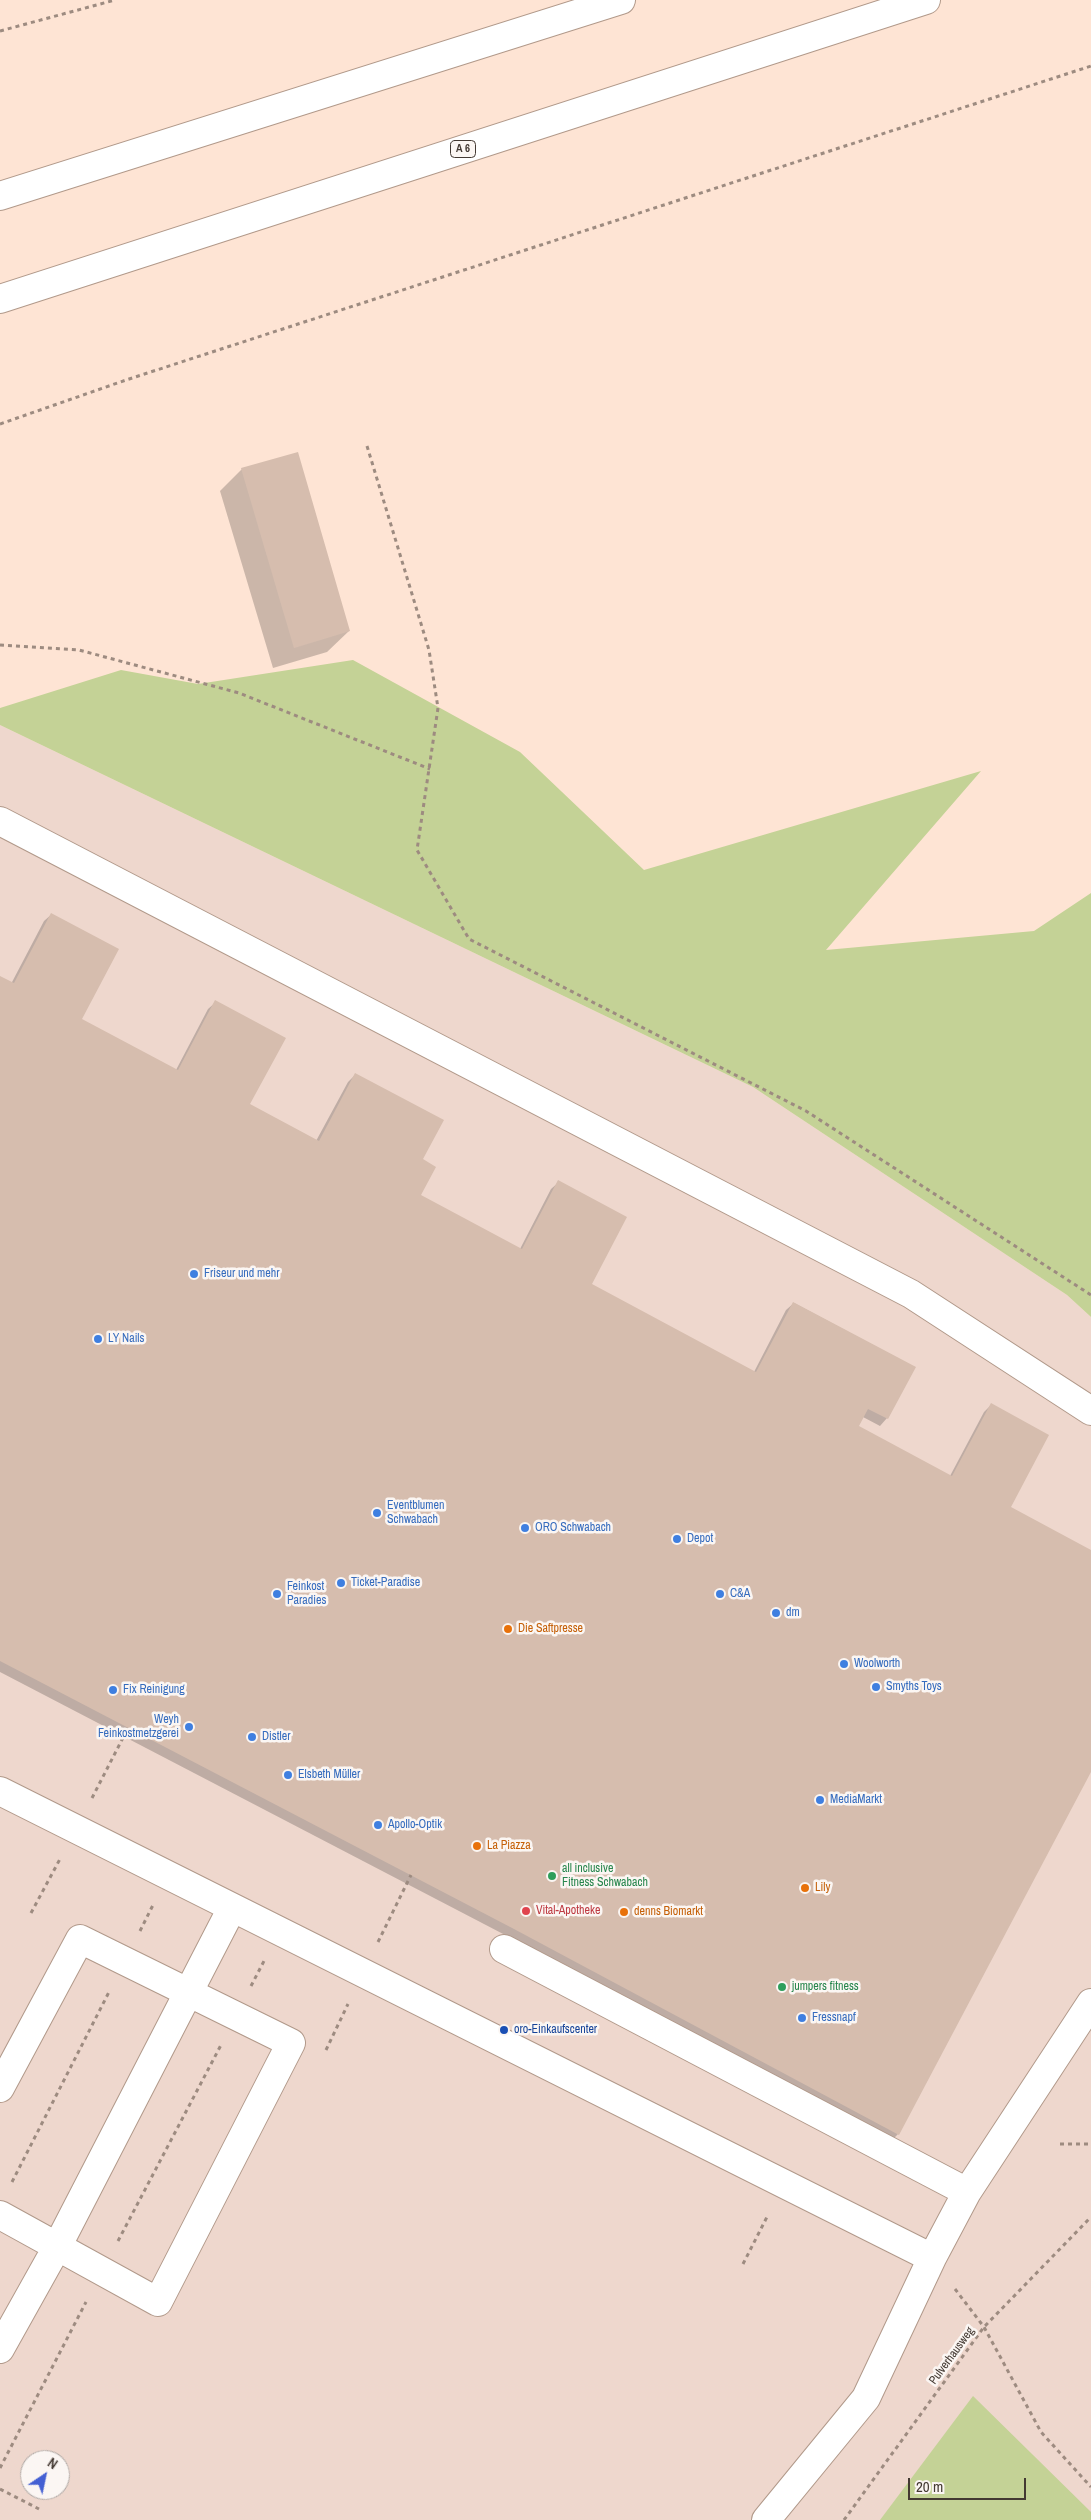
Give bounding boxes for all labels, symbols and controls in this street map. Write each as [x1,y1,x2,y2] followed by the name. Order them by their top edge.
[450,140,476,158] road number: A 6
[204,1267,279,1281] place label: Friseur und mehr
[188,1268,200,1280] marker: Friseur und mehr
[108,1332,144,1346] place label: LY Nails
[92,1333,104,1345] marker: LY Nails
[387,1499,444,1527] place label: Eventblumen Schwabach
[371,1507,383,1519] marker: Eventblumen Schwabach
[535,1521,611,1535] place label: ORO Schwabach
[519,1522,531,1534] marker: ORO Schwabach
[687,1532,713,1546] place label: Depot
[671,1533,683,1545] marker: Depot
[351,1576,420,1590] place label: Ticket-Paradise
[335,1577,347,1589] marker: Ticket-Paradise
[287,1580,326,1608] place label: Feinkost Paradies
[730,1587,750,1601] place label: C&A
[271,1588,283,1600] marker: Feinkost Paradies
[714,1588,726,1600] marker: C&A
[786,1606,800,1620] place label: dm
[770,1607,782,1619] marker: dm
[518,1622,583,1636] place label: Die Saftpresse
[502,1623,514,1635] marker: Die Saftpresse
[854,1657,900,1671] place label: Woolworth
[838,1658,850,1670] marker: Woolworth
[886,1680,942,1694] place label: Smyths Toys
[870,1681,882,1693] marker: Smyths Toys
[123,1683,185,1697] place label: Fix Reinigung
[107,1684,119,1696] marker: Fix Reinigung
[98,1713,179,1741] place label: Weyh Feinkostmetzgerei
[183,1721,195,1733] marker: Weyh Feinkostmetzgerei
[262,1730,290,1744] place label: Distler
[246,1731,258,1743] marker: Distler
[298,1768,360,1782] place label: Elsbeth Müller
[282,1769,294,1781] marker: Elsbeth Müller
[830,1793,882,1807] place label: MediaMarkt
[814,1794,826,1806] marker: MediaMarkt
[388,1818,442,1832] place label: Apollo-Optik
[372,1819,384,1831] marker: Apollo-Optik
[487,1839,531,1853] place label: La Piazza
[471,1840,483,1852] marker: La Piazza
[562,1862,648,1890] place label: all inclusive Fitness Schwabach
[546,1870,558,1882] marker: all inclusive Fitness Schwabach
[815,1881,830,1895] place label: Lily
[799,1882,811,1894] marker: Lily
[536,1904,600,1918] place label: Vital-Apotheke
[520,1905,532,1917] marker: Vital-Apotheke
[634,1905,703,1919] place label: denns Biomarkt
[618,1906,630,1918] marker: denns Biomarkt
[792,1980,859,1994] place label: jumpers fitness
[776,1981,788,1993] marker: jumpers fitness
[812,2011,856,2025] place label: Fressnapf
[796,2012,808,2024] marker: Fressnapf
[514,2023,597,2037] place label: oro-Einkaufscenter
[498,2024,510,2036] marker: oro-Einkaufscenter
[926,2325,978,2387] street label: Pulverhausweg
[20,2450,70,2500] north arrow
[44,2454,61,2473] text: N
[911,2468,1028,2500] scale bar
[916,2476,943,2497] text: 20 m

